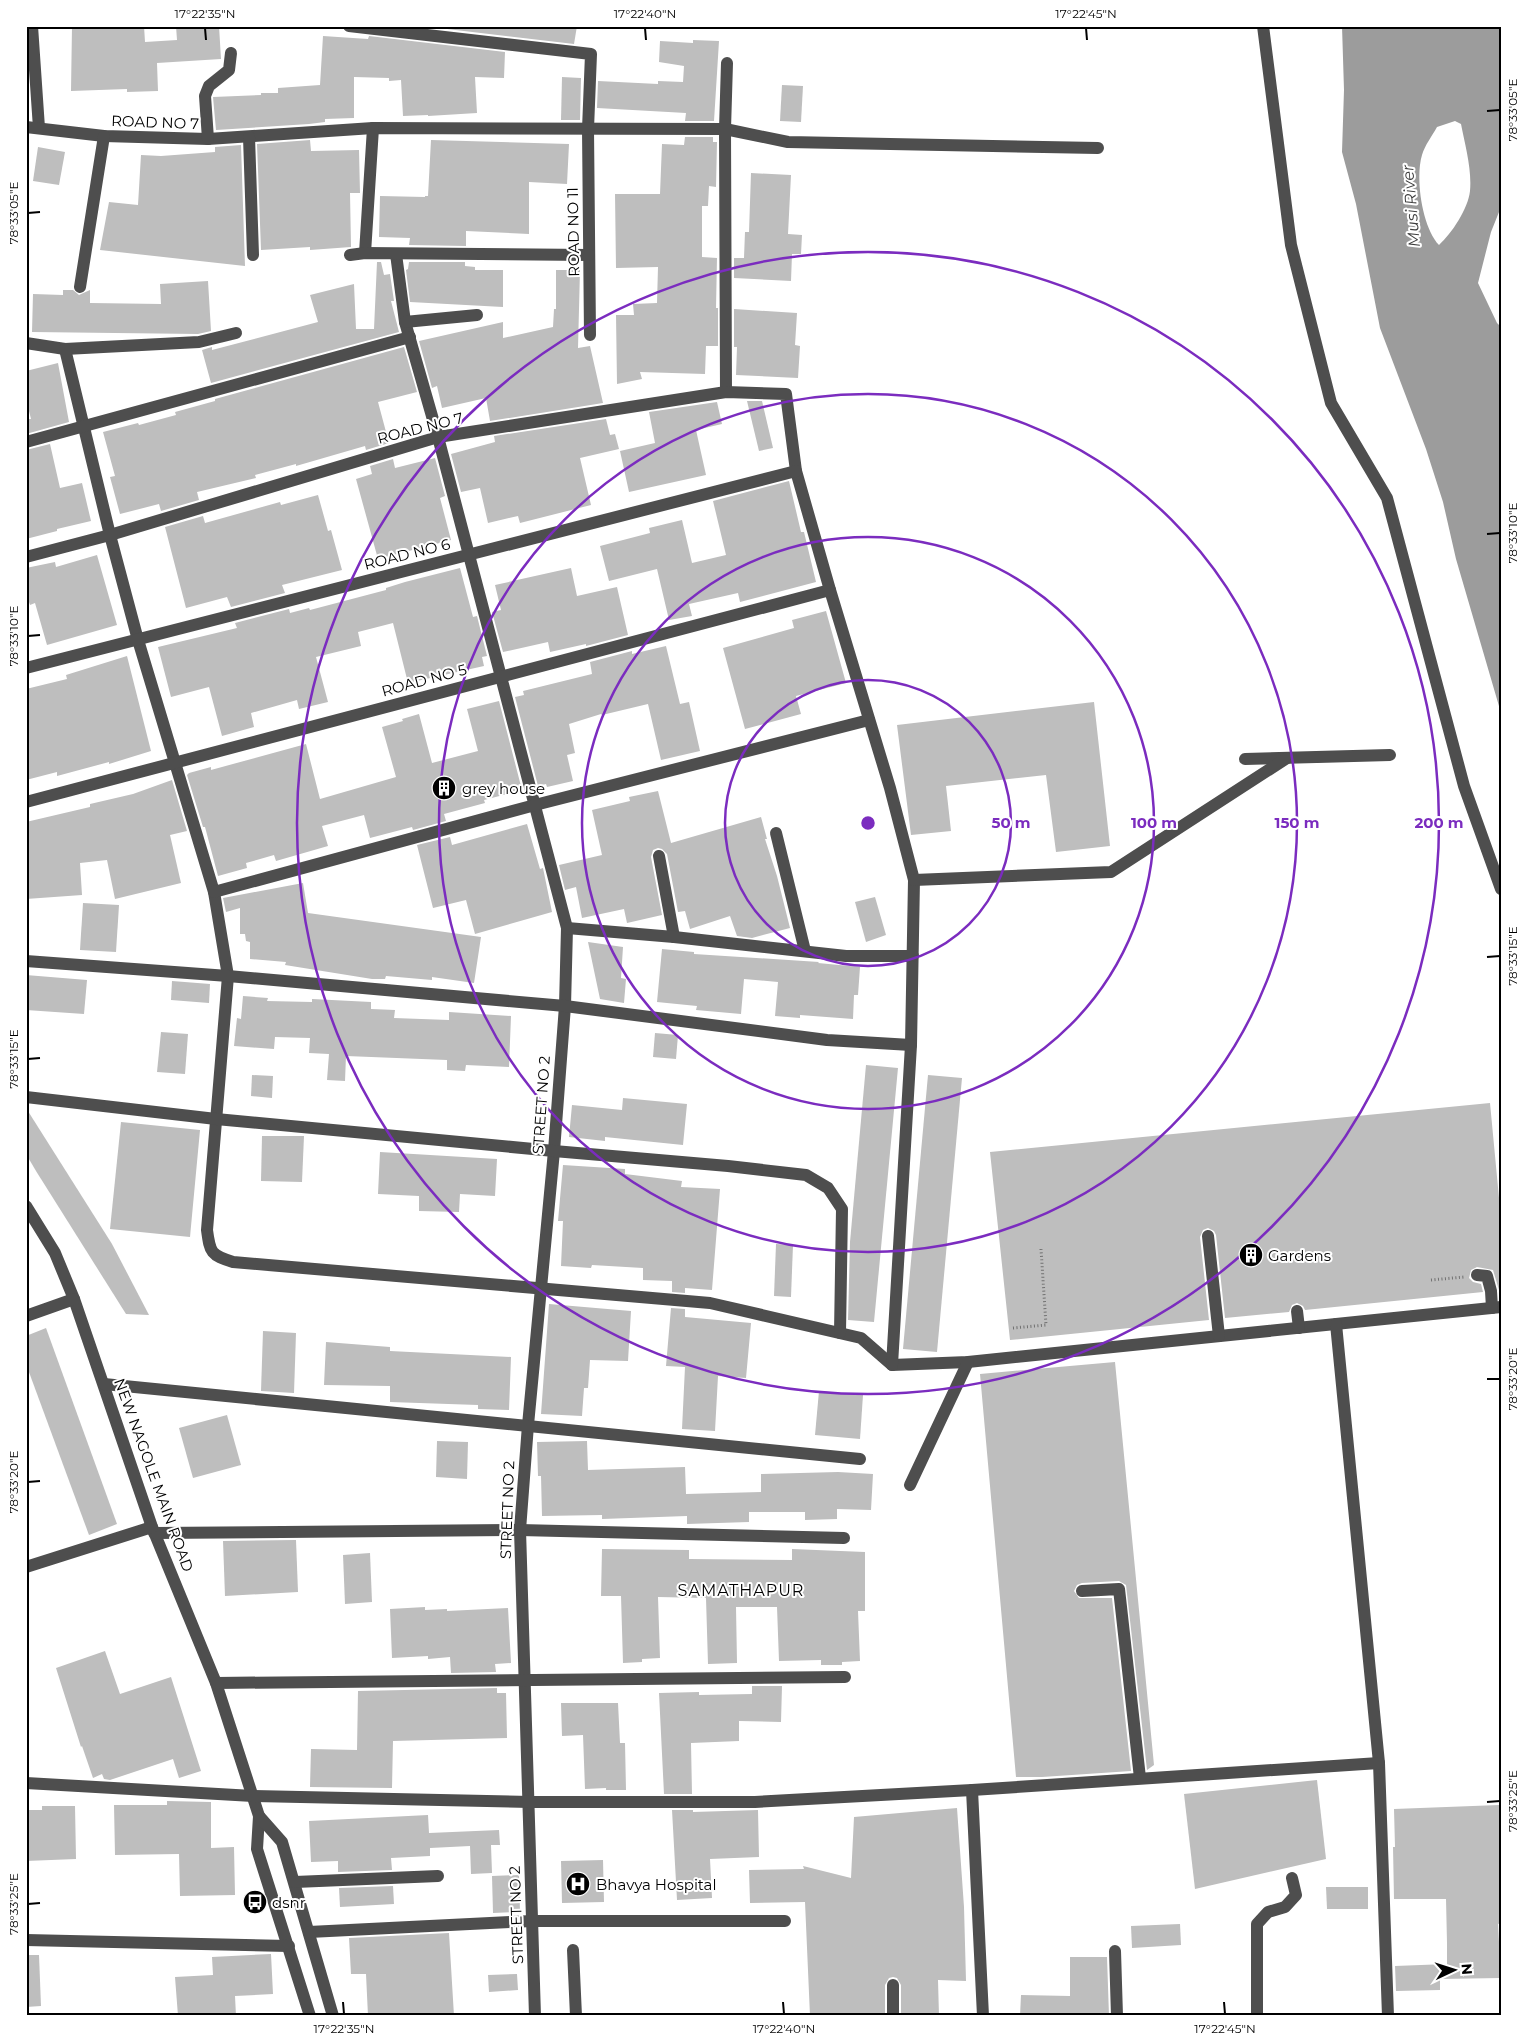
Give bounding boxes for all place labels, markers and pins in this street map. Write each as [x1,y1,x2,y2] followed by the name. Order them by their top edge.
[431,775,457,801] building icon: grey house
[462,779,545,798] place label: grey house
[859,814,877,832] centre of rings
[1238,1242,1264,1268] building icon: Gardens
[1268,1246,1331,1265] place label: Gardens
[565,1871,591,1897] hospital icon: Bhavya Hospital
[596,1875,716,1894] place label: Bhavya Hospital
[242,1889,268,1915] bus stop icon: dsnr
[272,1893,306,1912] place label: dsnr

